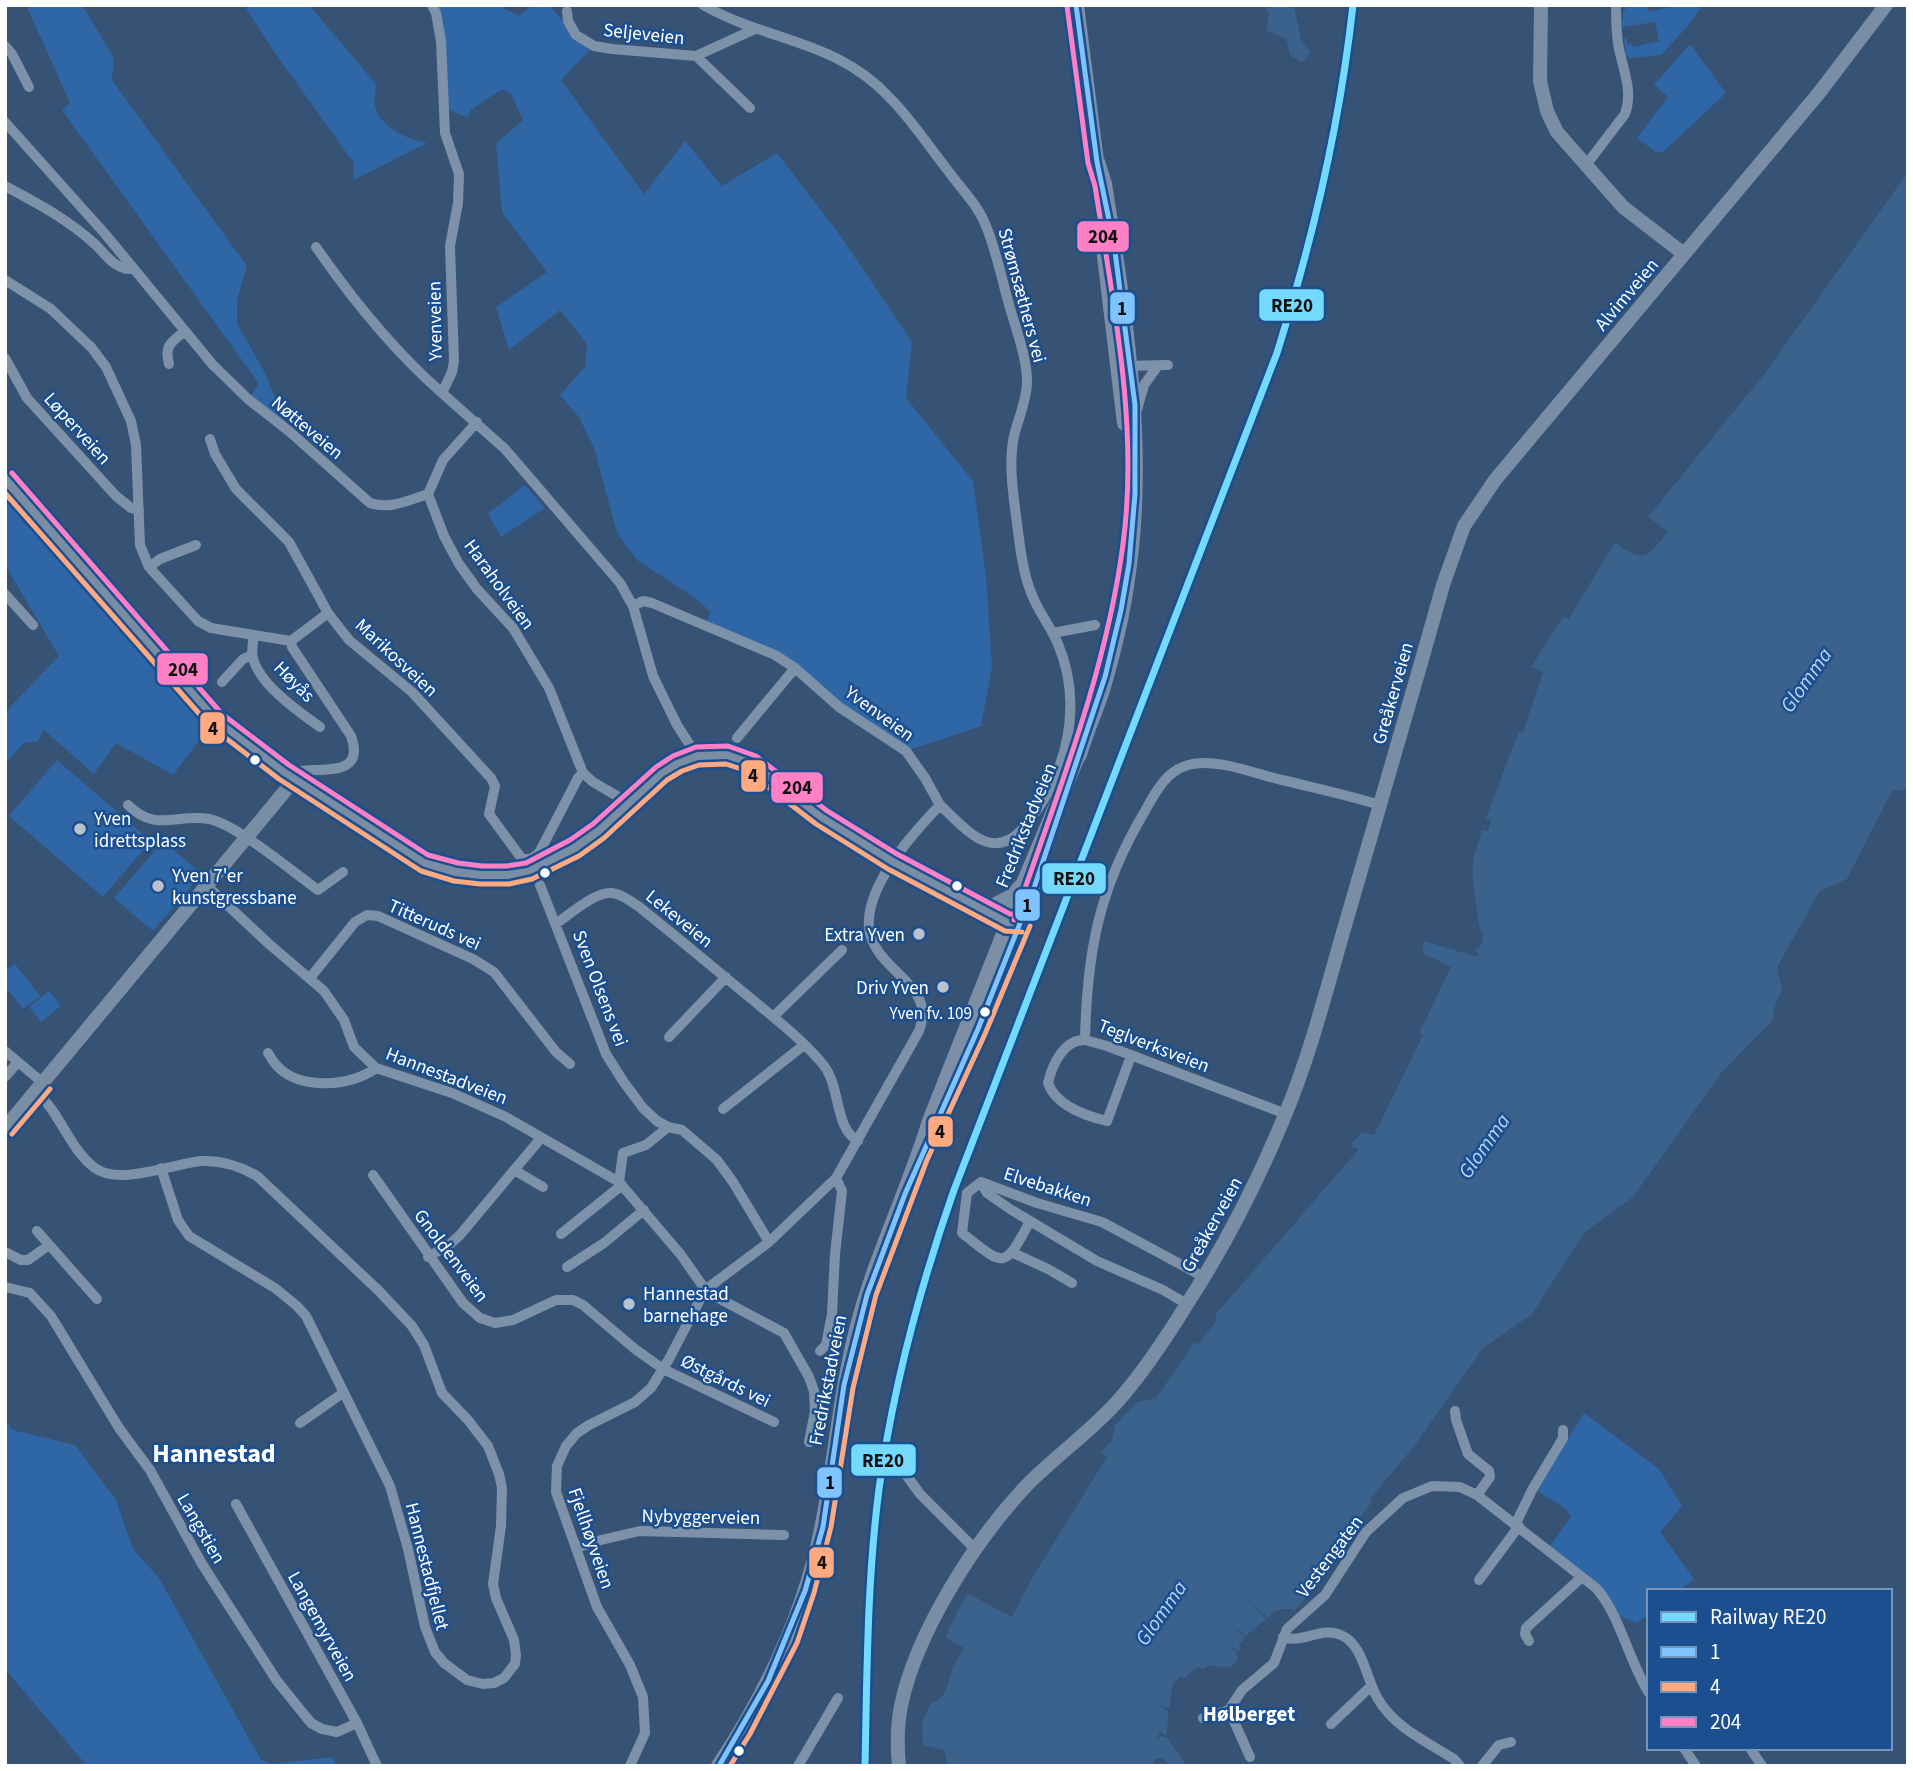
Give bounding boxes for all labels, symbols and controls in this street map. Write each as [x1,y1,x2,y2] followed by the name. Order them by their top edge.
[602,17,686,52] street label: Seljeveien
[1076,220,1130,253] line badge: 204
[1088,224,1118,251] text: 204
[991,225,1053,366] street label: Strømsæthers vei
[1589,253,1666,337] street label: Alvimveien
[421,281,450,362] street label: Yvenveien
[1258,288,1325,322] line badge: RE20
[1109,291,1136,325] line badge: 1
[1271,293,1313,320] text: RE20
[1117,296,1127,323] text: 1
[37,387,117,471] street label: Løperveien
[265,390,349,466] street label: Nøtteveien
[457,534,541,636] street label: Haraholveien
[348,613,443,704] street label: Marikosveien
[1366,639,1421,748] street label: Greåkerveien
[1773,641,1839,719] water label: Glomma
[156,652,209,686] line badge: 204
[267,655,321,709] street label: Høyås
[168,657,198,684] text: 204
[838,679,919,749] street label: Yvenveien
[199,711,226,745] line badge: 4
[208,716,218,743] text: 4
[248,753,262,767] unlabelled marker
[740,759,767,793] line badge: 4
[989,759,1064,892] street label: Fredrikstadveien
[748,763,758,790] text: 4
[770,771,824,804] line badge: 204
[782,775,812,802] text: 204
[93,806,186,855] place label: Yven idrettsplass
[72,821,88,837] marker: Yven idrettsplass
[1041,862,1107,895] line badge: RE20
[171,863,297,912] place label: Yven 7'er kunstgressbane
[538,866,552,880] unlabelled marker
[1053,866,1095,893] text: RE20
[150,878,166,894] marker: Yven 7'er kunstgressbane
[950,879,964,893] unlabelled marker
[640,884,719,955] street label: Lekeveien
[1014,888,1041,922] line badge: 1
[384,893,485,958] street label: Titteruds vei
[1022,893,1032,920] text: 1
[824,922,905,949] place label: Extra Yven
[911,926,927,942] marker: Extra Yven
[565,927,634,1051] street label: Sven Olsens vei
[856,975,929,1002] place label: Driv Yven
[935,979,951,995] marker: Driv Yven
[889,1002,972,1026] place label: Yven fv. 109
[978,1005,992,1019] marker: Yven fv. 109
[1094,1013,1213,1080] street label: Teglverksveien
[382,1041,511,1112] street label: Hannestadveien
[1451,1107,1517,1185] water label: Glomma
[927,1115,954,1148] line badge: 4
[935,1119,945,1146] text: 4
[1000,1160,1095,1214] street label: Elvebakken
[1175,1172,1250,1277] street label: Greåkerveien
[407,1204,495,1308] street label: Gnoldenveien
[643,1281,729,1330] place label: Hannestad barnehage
[621,1296,637,1312] marker: Hannestad barnehage
[803,1313,854,1448] street label: Fredrikstadveien
[676,1348,775,1415] street label: Østgårds vei
[152,1435,276,1472] district label: Hannestad
[850,1443,917,1477] line badge: RE20
[862,1448,904,1475] text: RE20
[816,1466,843,1499] line badge: 1
[825,1470,835,1497] text: 1
[561,1484,620,1593] street label: Fjellhøyveien
[170,1489,232,1569] street label: Langstien
[398,1500,456,1634] street label: Hannestadfjellet
[641,1503,760,1532] street label: Nybyggerveien
[1290,1510,1370,1604] street label: Vestengaten
[808,1546,835,1579] line badge: 4
[817,1550,827,1577] text: 4
[280,1567,363,1687] street label: Langemyrveien
[1128,1574,1194,1652] water label: Glomma
[1647,1589,1892,1750] legend
[1710,1602,1826,1632] text: Railway RE20
[1710,1637,1720,1667] text: 1
[1710,1672,1720,1702] text: 4
[1203,1699,1295,1729] district label: Hølberget
[1710,1707,1741,1737] text: 204
[732,1744,746,1758] unlabelled marker

